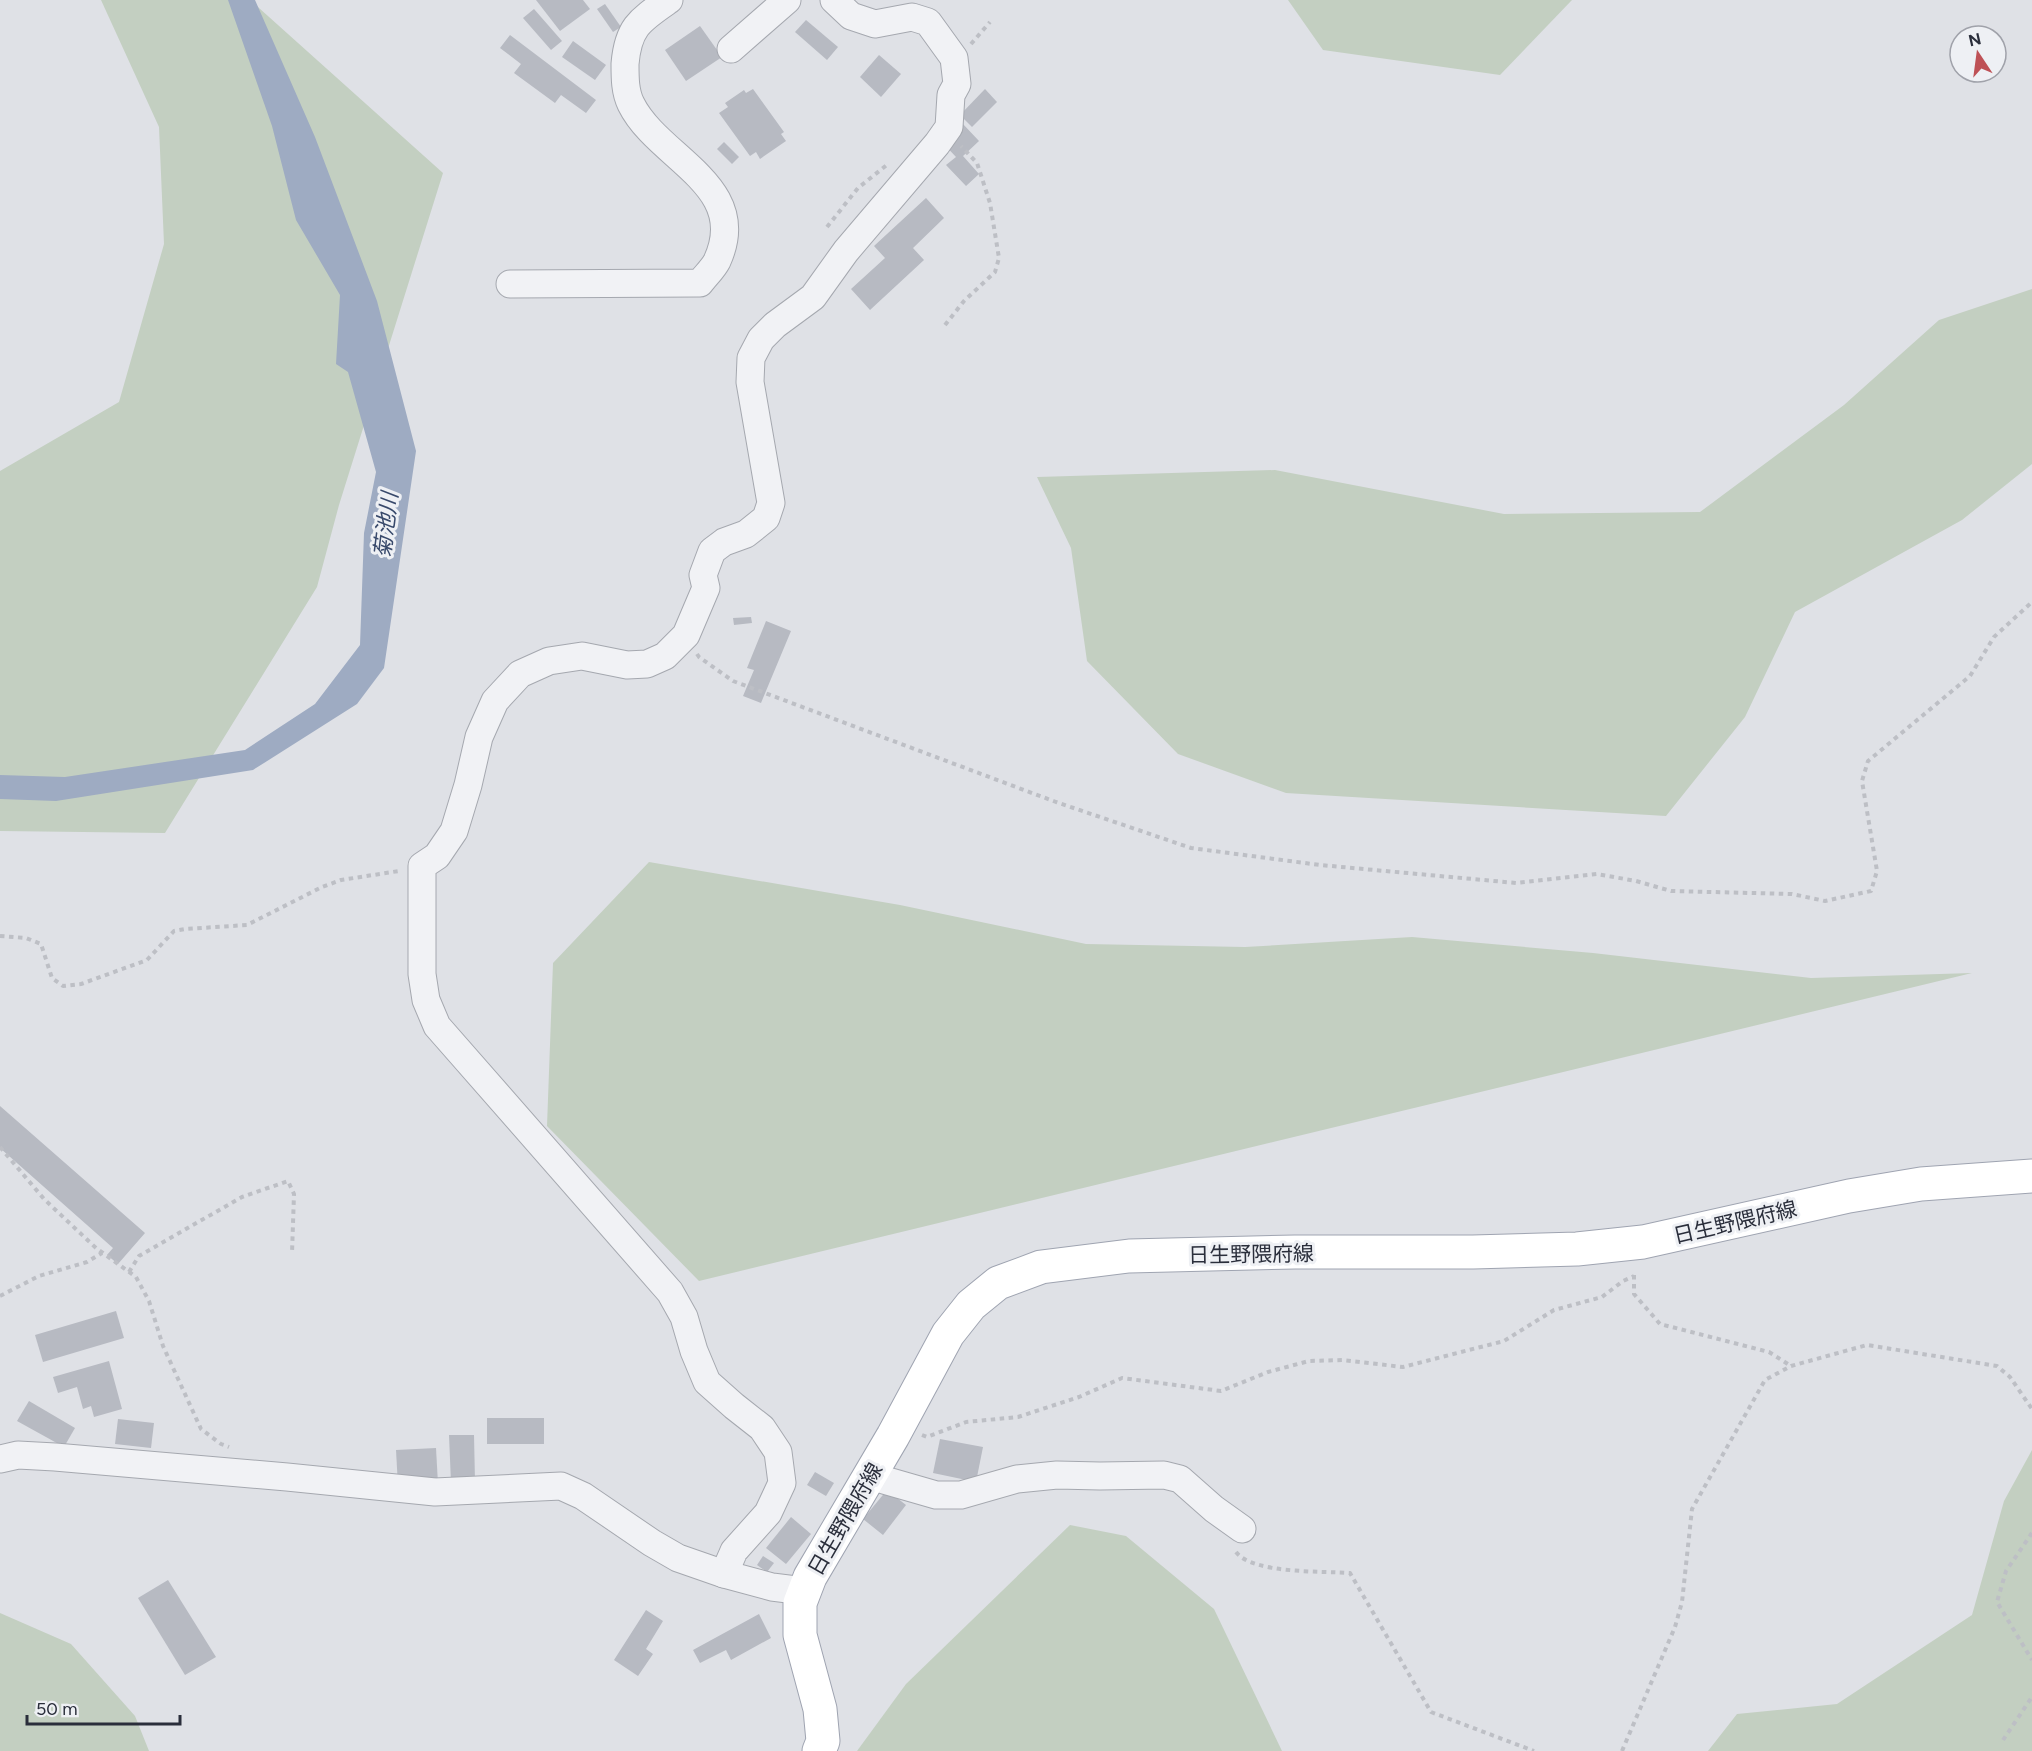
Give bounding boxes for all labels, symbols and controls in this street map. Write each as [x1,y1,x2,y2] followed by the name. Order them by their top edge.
[1948,24,2008,84] north arrow
[1967,29,1983,51] text: N
[369,489,404,559] water label: 菊池川
[1671,1196,1799,1248] street label: 日生野隈府線
[1188,1240,1314,1268] street label: 日生野隈府線
[803,1458,887,1580] street label: 日生野隈府線
[27,1688,180,1726] scale bar
[36,1698,78,1720] text: 50 m

